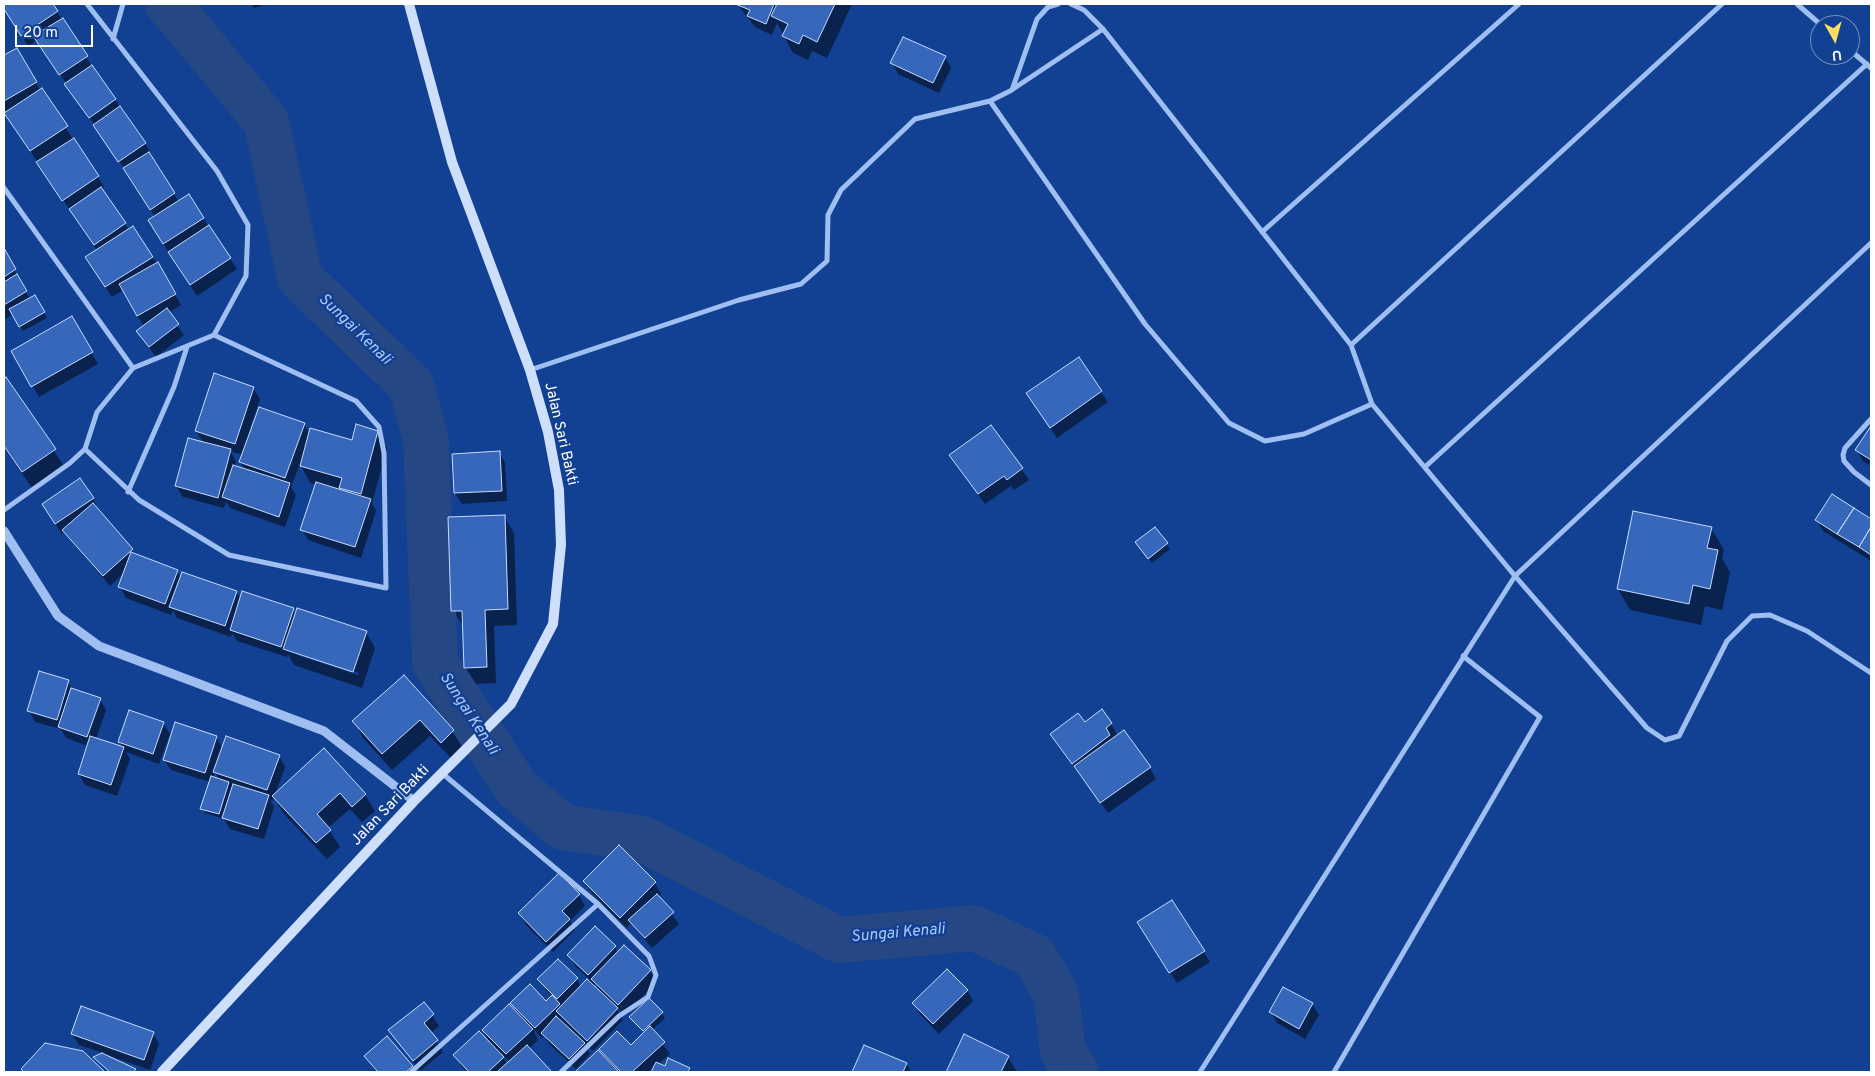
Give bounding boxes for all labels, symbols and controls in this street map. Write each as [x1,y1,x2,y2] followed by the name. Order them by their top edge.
[18,15,95,47] scale bar
[1810,15,1860,65] north arrow
[23,24,58,43] text: 20 m
[1831,45,1843,63] text: U
[313,290,395,370] water label: Sungai Kenali
[539,381,581,487] street label: Jalan Sari Bakti
[434,669,502,759] water label: Sungai Kenali
[348,762,434,850] street label: Jalan Sari Bakti
[850,920,946,948] water label: Sungai Kenali

